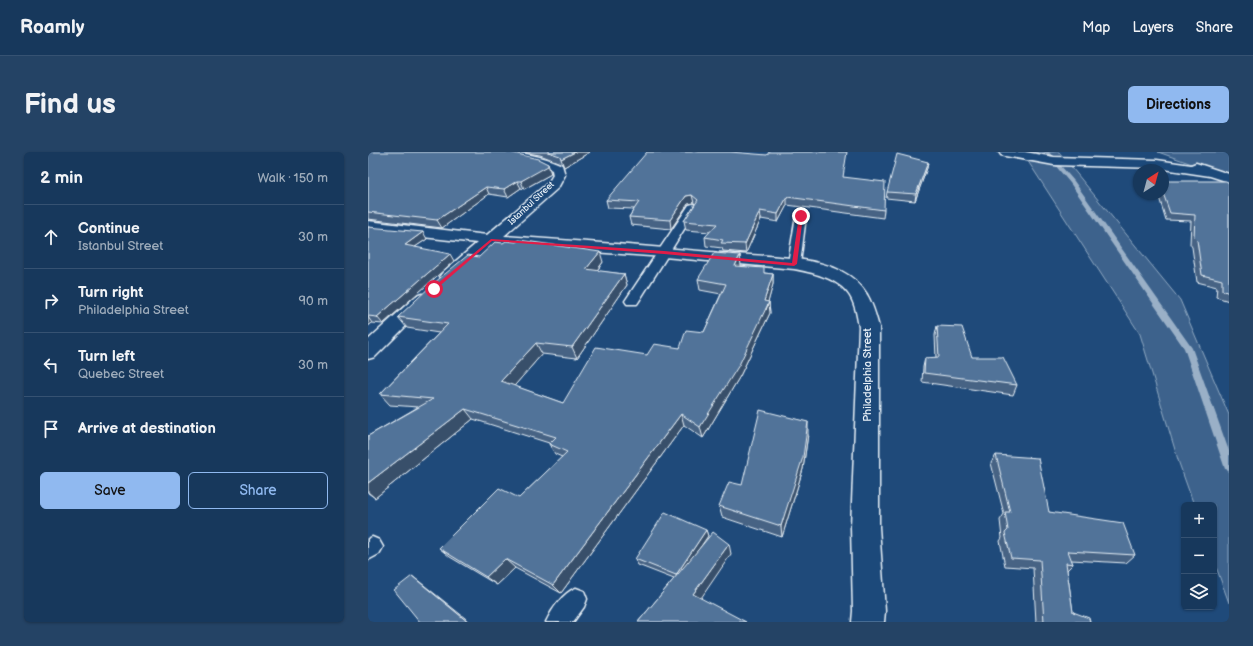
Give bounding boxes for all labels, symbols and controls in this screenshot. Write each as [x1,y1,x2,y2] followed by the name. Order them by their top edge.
[20,16,84,39] text: Roamly
[1082,19,1110,36] text: Map
[1132,19,1174,36] text: Layers
[1196,19,1233,36] text: Share
[1128,86,1229,123] button: Directions
[24,88,116,121] text: Find us
[1133,164,1169,200] north arrow
[40,168,83,188] text: 2 min
[257,170,328,186] text: Walk · 150 m
[506,179,557,227] street label: Istanbul Street
[792,207,810,225] route end
[78,219,140,238] text: Continue
[40,226,62,248] icon: ahead
[298,229,328,245] text: 30 m
[78,238,163,254] text: Istanbul Street
[425,280,443,298] route start
[78,283,143,302] text: Turn right
[40,290,62,312] icon: right
[299,293,328,309] text: 90 m
[78,302,189,318] text: Philadelphia Street
[861,328,874,422] street label: Philadelphia Street
[78,347,135,366] text: Turn left
[40,354,62,376] icon: left
[298,357,328,373] text: 30 m
[78,366,164,382] text: Quebec Street
[40,418,62,440] icon: arrive
[78,419,216,438] text: Arrive at destination
[40,472,180,509] button: Save
[188,472,328,509] button: Share
[1181,502,1217,610] map controls
[1181,502,1217,538] button: +
[1181,538,1217,574] button: −
[1181,574,1217,610] button: layers

